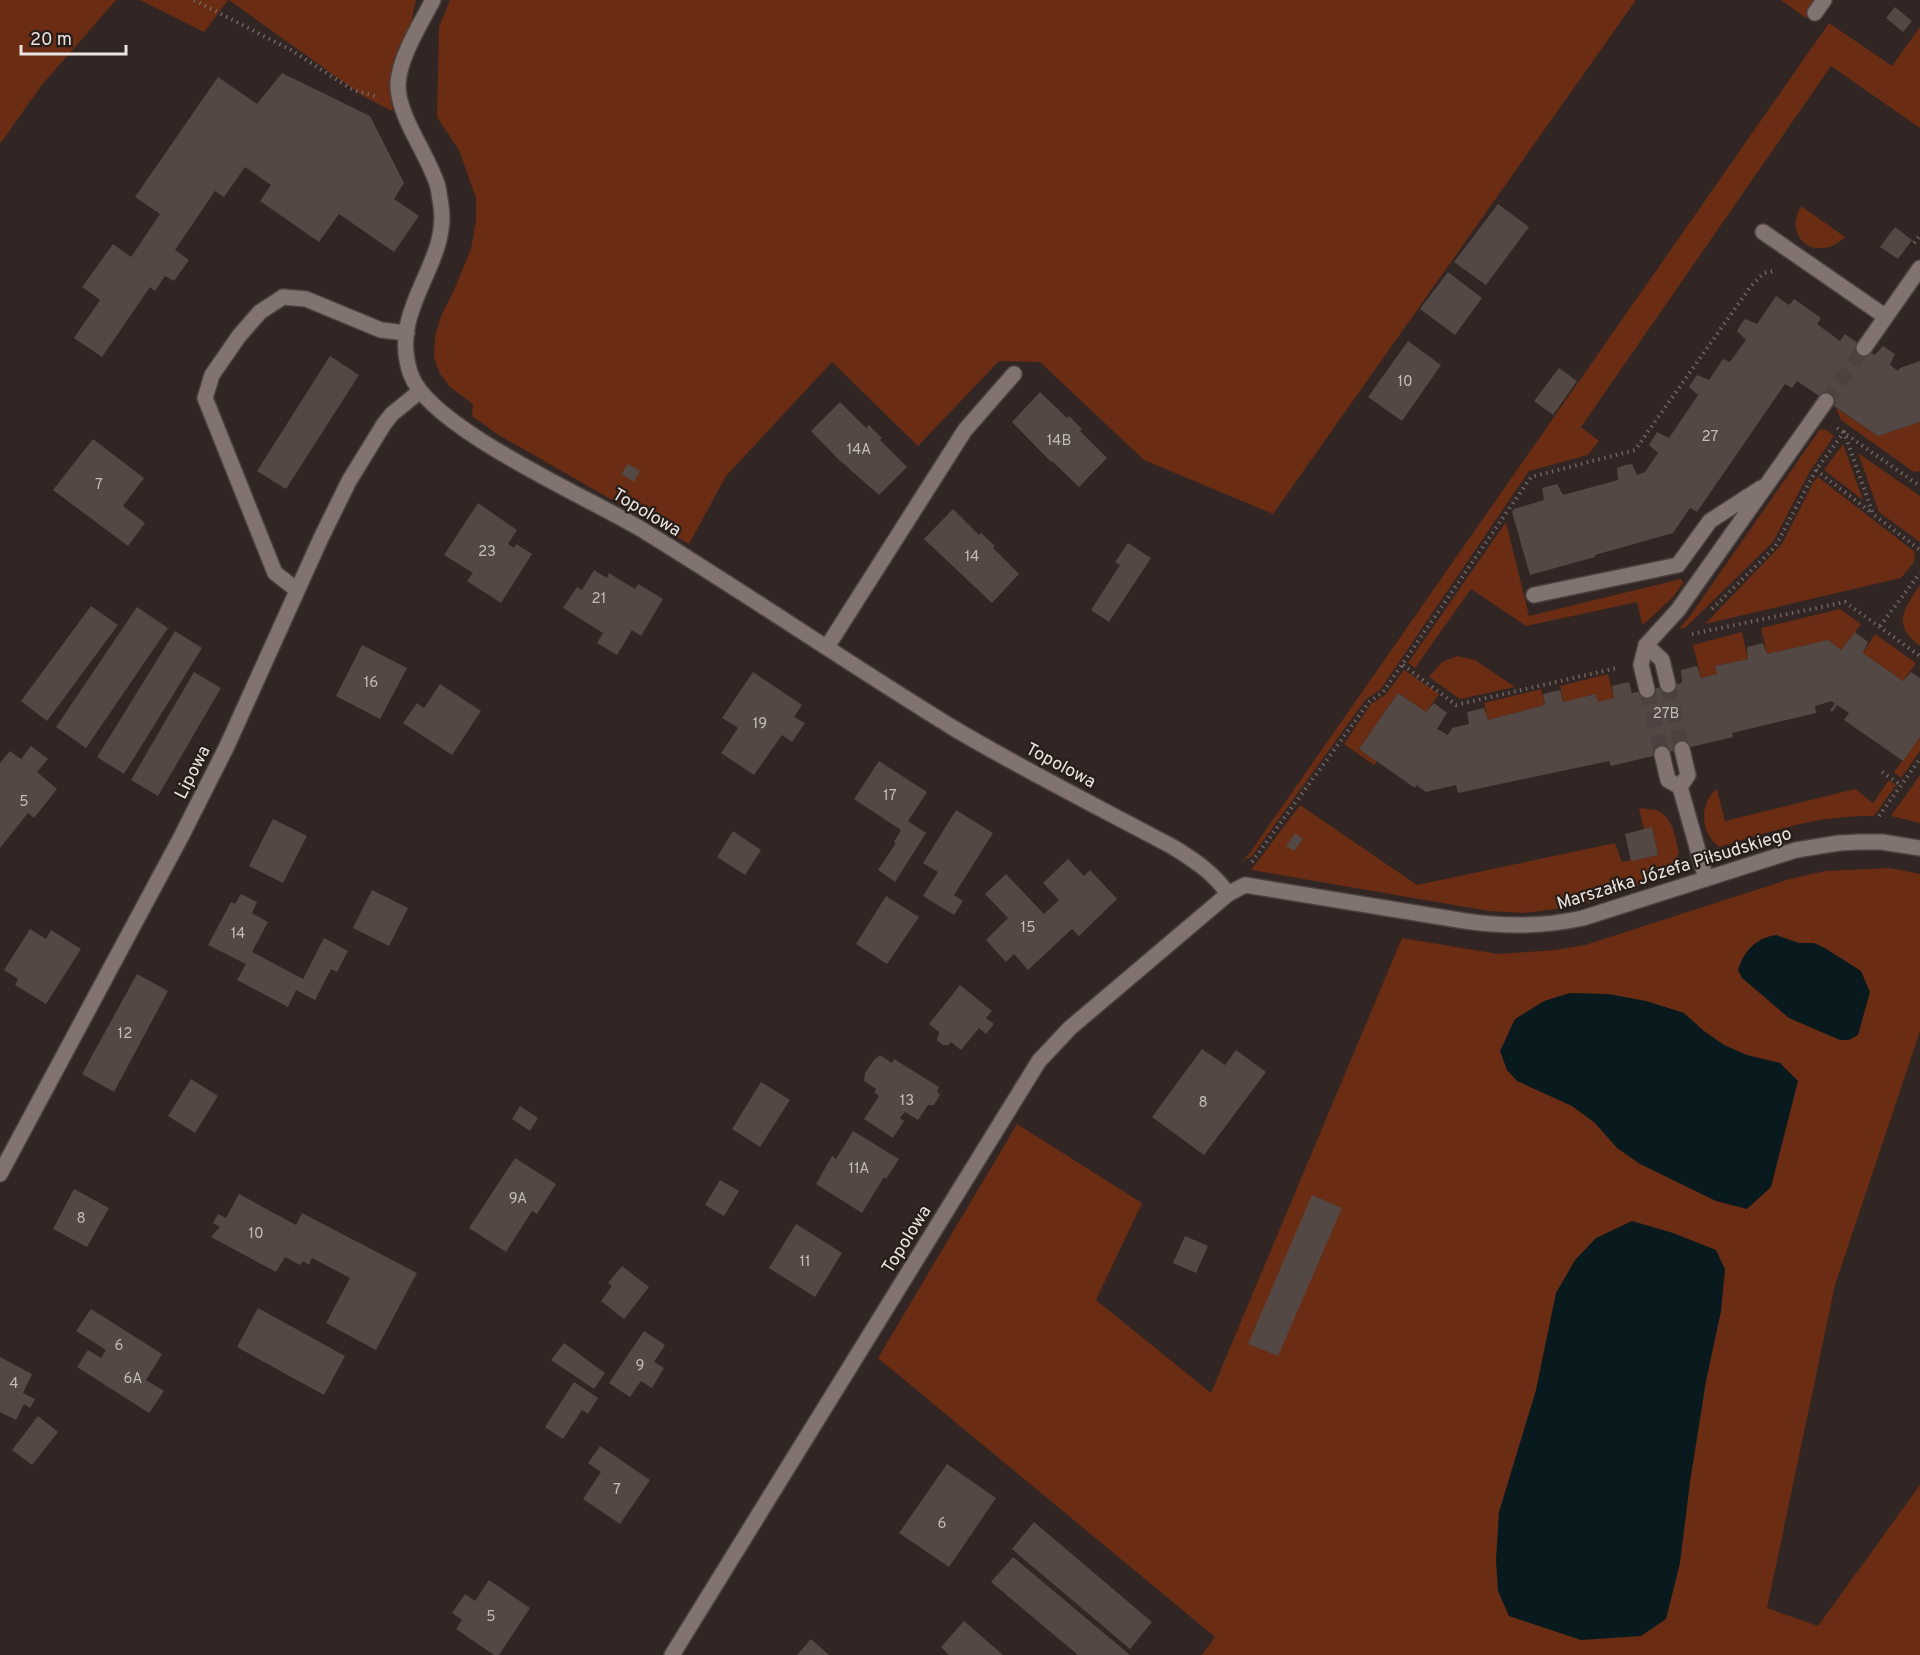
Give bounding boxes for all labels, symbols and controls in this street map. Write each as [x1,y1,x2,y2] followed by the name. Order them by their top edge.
[21,18,126,56] scale bar
[30,29,72,52] text: 20 m
[1397,373,1413,392] house number: 10
[1702,428,1719,447] house number: 27
[1047,432,1071,451] house number: 14B
[847,441,871,460] house number: 14A
[95,476,103,495] house number: 7
[608,484,685,543] street label: Topolowa
[478,543,496,562] house number: 23
[965,548,979,567] house number: 14
[592,590,606,609] house number: 21
[364,674,378,693] house number: 16
[1653,705,1679,724] house number: 27B
[753,715,767,734] house number: 19
[1021,738,1099,794] street label: Topolowa
[170,742,217,803] street label: Lipowa
[883,787,897,806] house number: 17
[19,793,29,812] house number: 5
[1554,823,1795,916] street label: Marszałka Józefa Piłsudskiego
[1021,919,1035,938] house number: 15
[231,925,245,944] house number: 14
[118,1025,132,1044] house number: 12
[900,1092,914,1111] house number: 13
[1198,1094,1208,1113] house number: 8
[849,1160,869,1179] house number: 11A
[509,1190,527,1209] house number: 9A
[877,1201,937,1278] street label: Topolowa
[76,1210,86,1229] house number: 8
[248,1225,264,1244] house number: 10
[799,1253,811,1272] house number: 11
[115,1337,124,1356] house number: 6
[636,1357,644,1376] house number: 9
[124,1370,142,1389] house number: 6A
[9,1375,19,1394] house number: 4
[613,1481,621,1500] house number: 7
[938,1515,947,1534] house number: 6
[486,1608,496,1627] house number: 5

